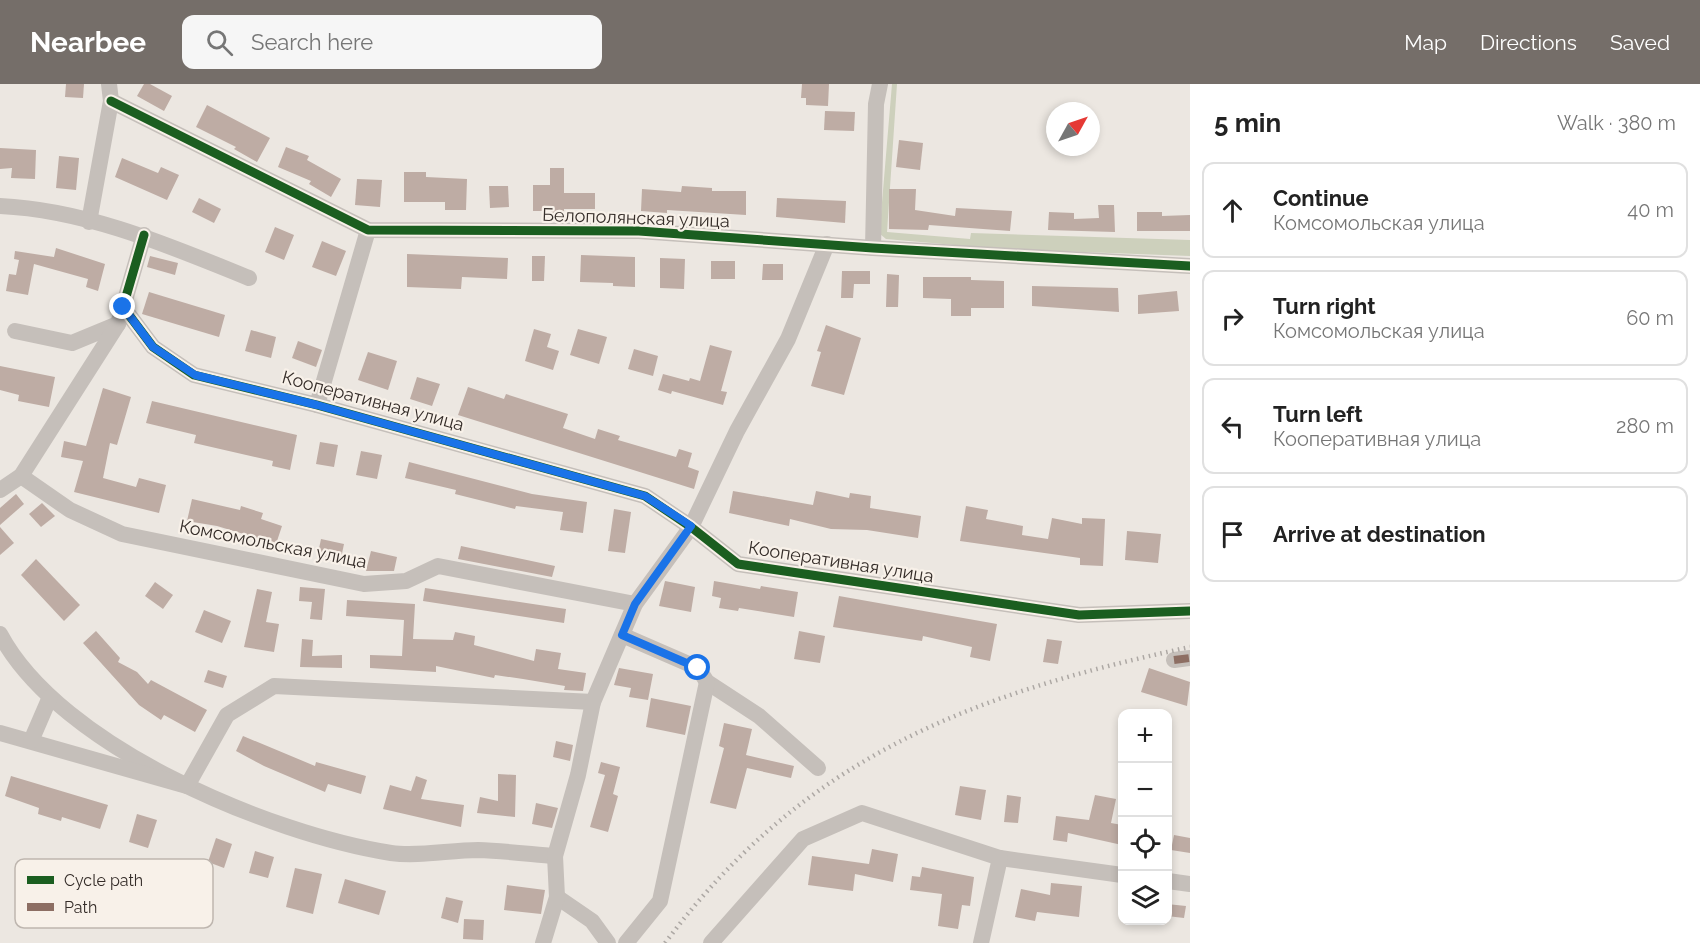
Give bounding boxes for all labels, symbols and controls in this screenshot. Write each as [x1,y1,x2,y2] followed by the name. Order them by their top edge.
[182,15,602,69] search box
[30,26,146,59] text: Nearbee
[203,26,236,59] icon: search
[251,29,373,55] text: Search here
[1404,30,1447,55] text: Map
[1480,30,1577,55] text: Directions
[1610,30,1670,55] text: Saved
[1046,102,1100,156] north arrow
[1214,108,1281,138] text: 5 min
[1557,111,1676,135] text: Walk · 380 m
[1273,185,1369,211] text: Continue
[1216,194,1249,227] icon: ahead
[1627,198,1674,222] text: 40 m
[542,204,730,231] street label: Белополянская улица
[1273,211,1485,235] text: Комсомольская улица
[109,293,135,319] route end
[1273,293,1376,319] text: Turn right
[1216,302,1249,335] icon: right
[1626,306,1674,330] text: 60 m
[1273,319,1485,343] text: Комсомольская улица
[280,366,466,435] street label: Кооперативная улица
[1273,401,1363,427] text: Turn left
[1216,410,1249,443] icon: left
[1616,414,1674,438] text: 280 m
[1273,427,1481,451] text: Кооперативная улица
[178,515,369,572] street label: Комсомольская улица
[1216,518,1249,551] icon: arrive
[1273,521,1486,547] text: Arrive at destination
[747,536,935,587] street label: Кооперативная улица
[684,654,710,680] route start
[1118,709,1172,925] map controls
[1118,709,1172,763] button: +
[1118,763,1172,817] button: −
[1118,817,1172,871] button: locate
[15,859,213,928] legend
[64,871,143,890] text: Cycle path
[1118,871,1172,925] button: layers
[64,898,97,917] text: Path

